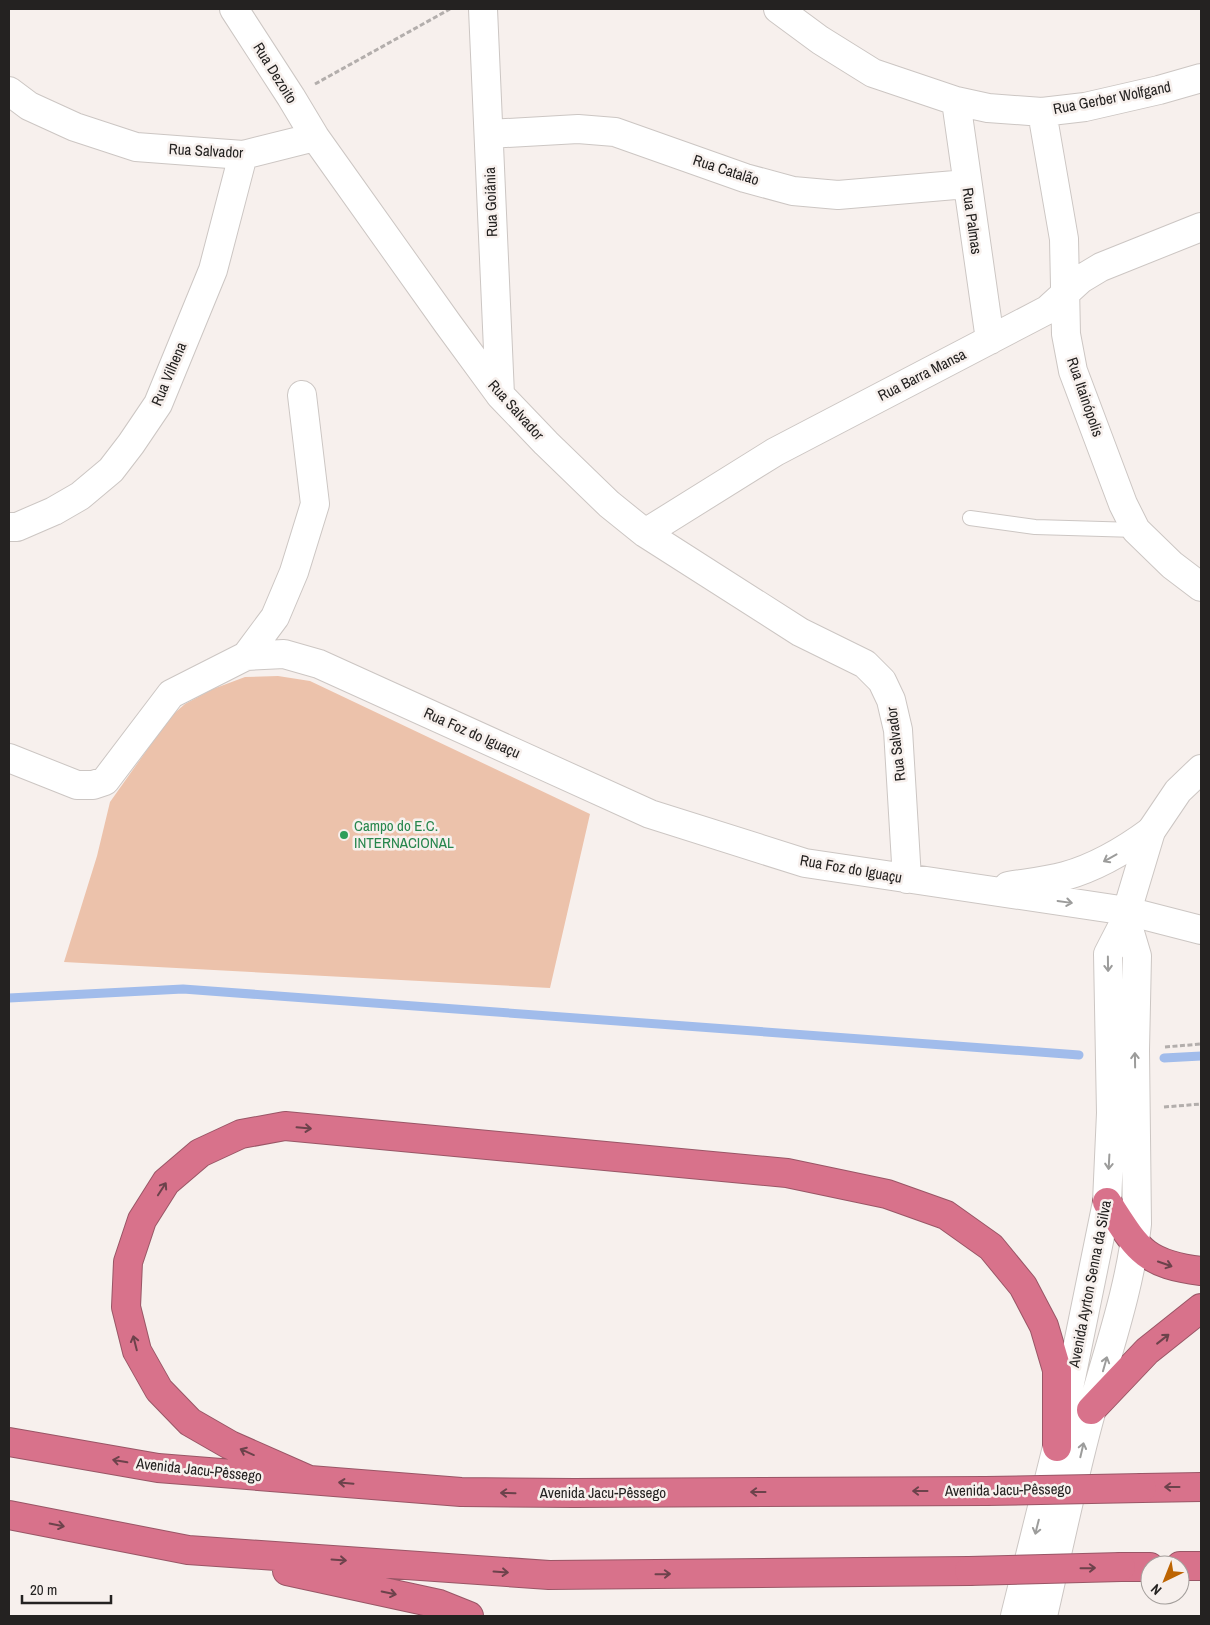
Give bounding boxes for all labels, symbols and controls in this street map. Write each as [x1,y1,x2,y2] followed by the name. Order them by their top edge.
[248,38,303,107] street label: Rua Dezoito
[1051,76,1173,119] street label: Rua Gerber Wolfgand
[168,138,244,163] street label: Rua Salvador
[690,149,762,190] street label: Rua Catalão
[479,167,502,237] street label: Rua Goiânia
[957,186,988,256] street label: Rua Palmas
[146,339,191,409] street label: Rua Vilhena
[874,343,970,406] street label: Rua Barra Mansa
[1062,354,1109,439] street label: Rua Itainópolis
[484,375,549,444] street label: Rua Salvador
[421,702,524,763] street label: Rua Foz do Iguaçu
[881,706,910,782] street label: Rua Salvador
[354,815,454,853] place label: Campo do E.C. INTERNACIONAL
[338,829,350,841] marker: Campo do E.C. INTERNACIONAL
[798,849,904,888] street label: Rua Foz do Iguaçu
[1103,853,1118,863] one-way arrow
[1056,897,1072,907] one-way arrow
[1103,955,1113,971] one-way arrow
[1130,1052,1140,1068] one-way arrow
[296,1123,312,1133] one-way arrow
[1104,1154,1113,1170] one-way arrow
[157,1183,167,1197] one-way arrow
[1063,1198,1116,1370] street label: Avenida Ayrton Senna da Silva
[1157,1260,1173,1269] one-way arrow
[1156,1333,1169,1344] one-way arrow
[130,1335,139,1351] one-way arrow
[1101,1356,1110,1372] one-way arrow
[1078,1442,1087,1458] one-way arrow
[240,1447,255,1457] one-way arrow
[134,1452,263,1487] street label: Avenida Jacu-Pêssego
[112,1456,128,1466] one-way arrow
[338,1478,354,1487] one-way arrow
[944,1478,1071,1501] street label: Avenida Jacu-Pêssego
[539,1482,666,1503] street label: Avenida Jacu-Pêssego
[1164,1482,1180,1492] one-way arrow
[912,1486,928,1496] one-way arrow
[750,1487,766,1497] one-way arrow
[500,1488,516,1497] one-way arrow
[1032,1518,1041,1534] one-way arrow
[48,1520,64,1530] one-way arrow
[1140,1555,1190,1605] north arrow
[331,1556,347,1565] one-way arrow
[1079,1563,1095,1573] one-way arrow
[493,1567,509,1577] one-way arrow
[655,1569,671,1579] one-way arrow
[22,1572,111,1604] scale bar
[30,1579,57,1600] text: 20 m
[1147,1580,1165,1599] text: N
[381,1589,397,1598] one-way arrow

